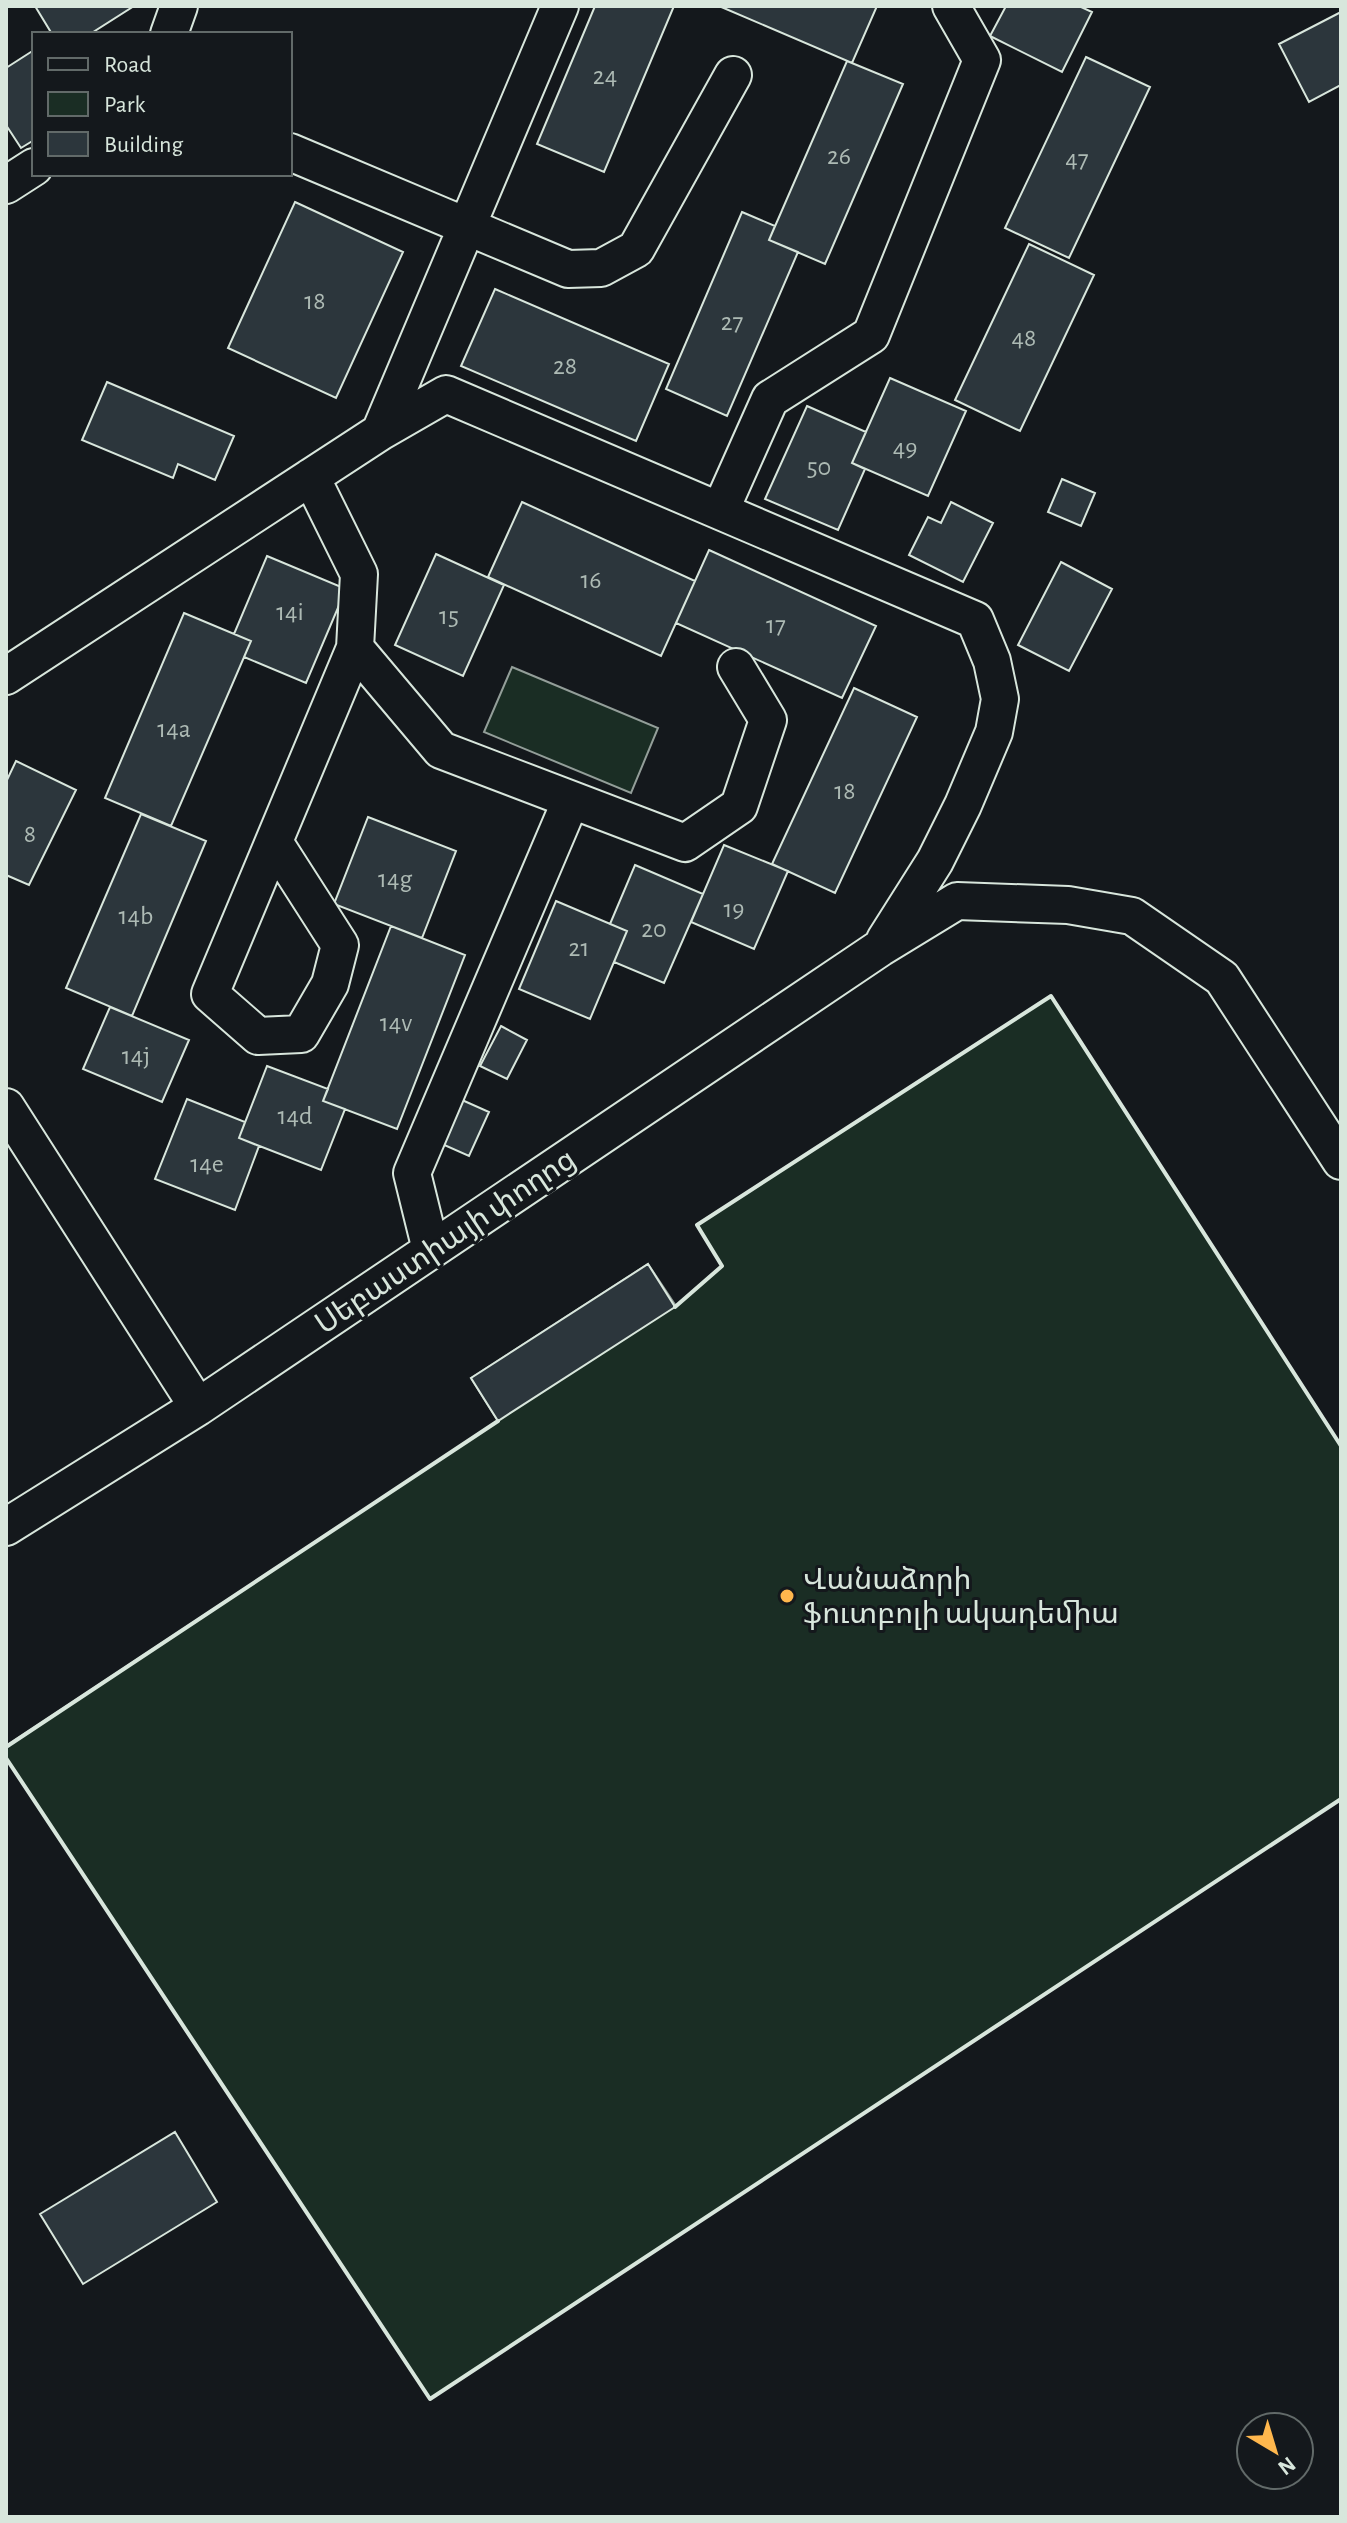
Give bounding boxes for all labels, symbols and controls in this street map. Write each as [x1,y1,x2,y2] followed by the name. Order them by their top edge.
[32,32,292,176] legend
[104,53,152,77] text: Road
[593,63,617,89] house number: 24
[104,93,145,117] text: Park
[104,133,183,157] text: Building
[827,143,851,169] house number: 26
[1065,146,1089,172] house number: 47
[304,288,326,314] house number: 18
[721,309,743,335] house number: 27
[1012,325,1036,351] house number: 48
[553,353,577,379] house number: 28
[893,435,917,461] house number: 49
[807,454,831,480] house number: 50
[580,567,602,593] house number: 16
[276,599,304,625] house number: 14i
[439,603,459,629] house number: 15
[766,612,786,638] house number: 17
[157,716,191,742] house number: 14a
[834,778,856,804] house number: 18
[24,821,36,847] house number: 8
[378,866,412,892] house number: 14g
[723,896,745,922] house number: 19
[119,903,153,929] house number: 14b
[641,916,667,942] house number: 20
[569,935,589,961] house number: 21
[380,1010,412,1036] house number: 14v
[122,1043,150,1069] house number: 14j
[278,1103,312,1129] house number: 14d
[310,1144,581,1341] street label: Սեբաստիայի փողոց
[190,1151,224,1177] house number: 14e
[803,1565,1119,1630] place label: Վանաձորի ֆուտբոլի ակադեմիա
[778,1587,796,1605] marker: Վանաձորի ֆուտբոլի ակադեմիա
[1235,2411,1315,2491] north arrow
[1274,2453,1299,2479] text: N

